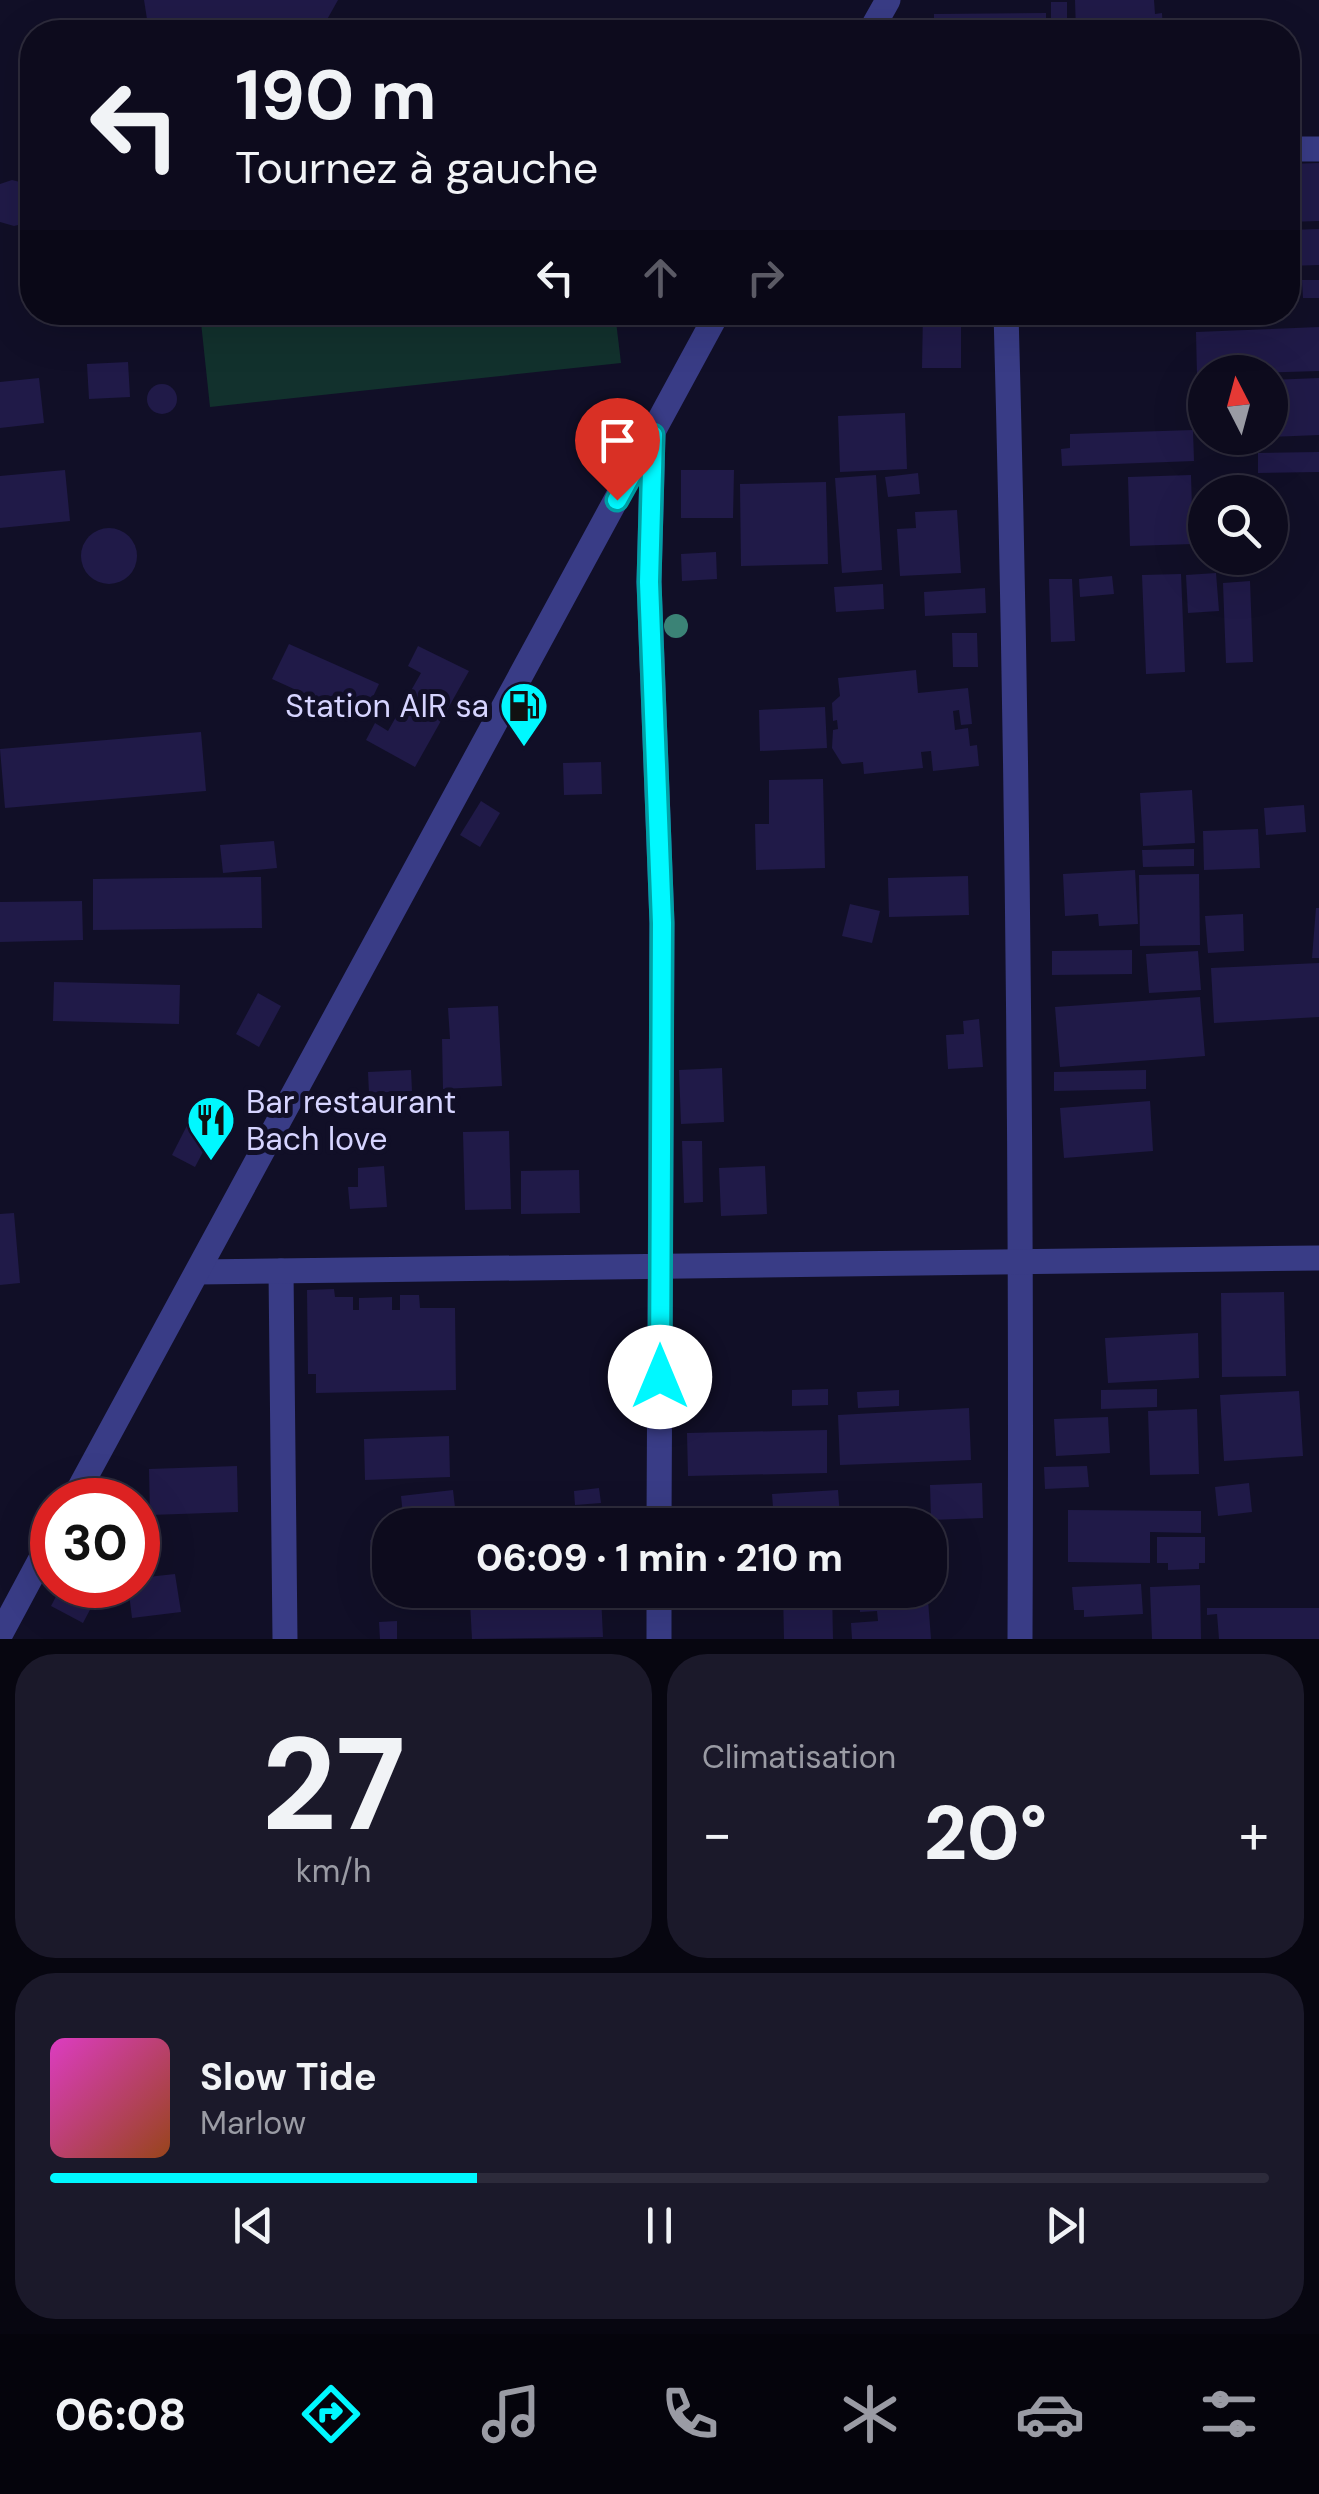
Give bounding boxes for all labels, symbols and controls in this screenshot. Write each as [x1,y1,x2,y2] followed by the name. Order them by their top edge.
[235,50,437,141] text: 190 m
[70,60,200,190] icon: left
[235,138,598,197] text: Tournez à gauche
[528,250,583,305] icon: left
[633,250,688,305] icon: ahead
[738,250,793,305] icon: right
[1188,355,1288,455] north arrow
[1188,355,1288,575] map controls
[575,398,660,501] pin
[590,413,645,468] icon: arrive
[1188,475,1288,575] button: search
[498,680,550,748] fuel station icon: Station AIR sa
[285,685,489,727] place label: Station AIR sa
[246,1081,456,1160] place label: Bar restaurant Bach love
[185,1094,237,1162] restaurant icon: Bar restaurant Bach love
[608,1325,712,1429] position arrow
[30,1478,160,1608] speed limit sign: 30
[476,1533,843,1583] text: 06:09 · 1 min · 210 m
[262,1700,405,1869] text: 27
[702,1736,896,1778] text: Climatisation
[924,1785,1047,1882] text: 20°
[702,1798,732,1870] text: −
[1239,1798,1269,1870] text: +
[296,1850,371,1892] text: km/h
[200,2052,377,2102] text: Slow Tide
[200,2102,306,2144] text: Marlow
[226,2198,281,2253] icon: previous
[632,2198,687,2253] icon: pause
[1038,2198,1093,2253] icon: next
[296,2379,366,2449] icon: directions
[476,2379,546,2449] icon: music
[655,2379,725,2449] icon: phone
[835,2379,905,2449] icon: climate
[1015,2379,1085,2449] icon: car
[1194,2379,1264,2449] icon: filters
[55,2385,187,2444] text: 06:08

